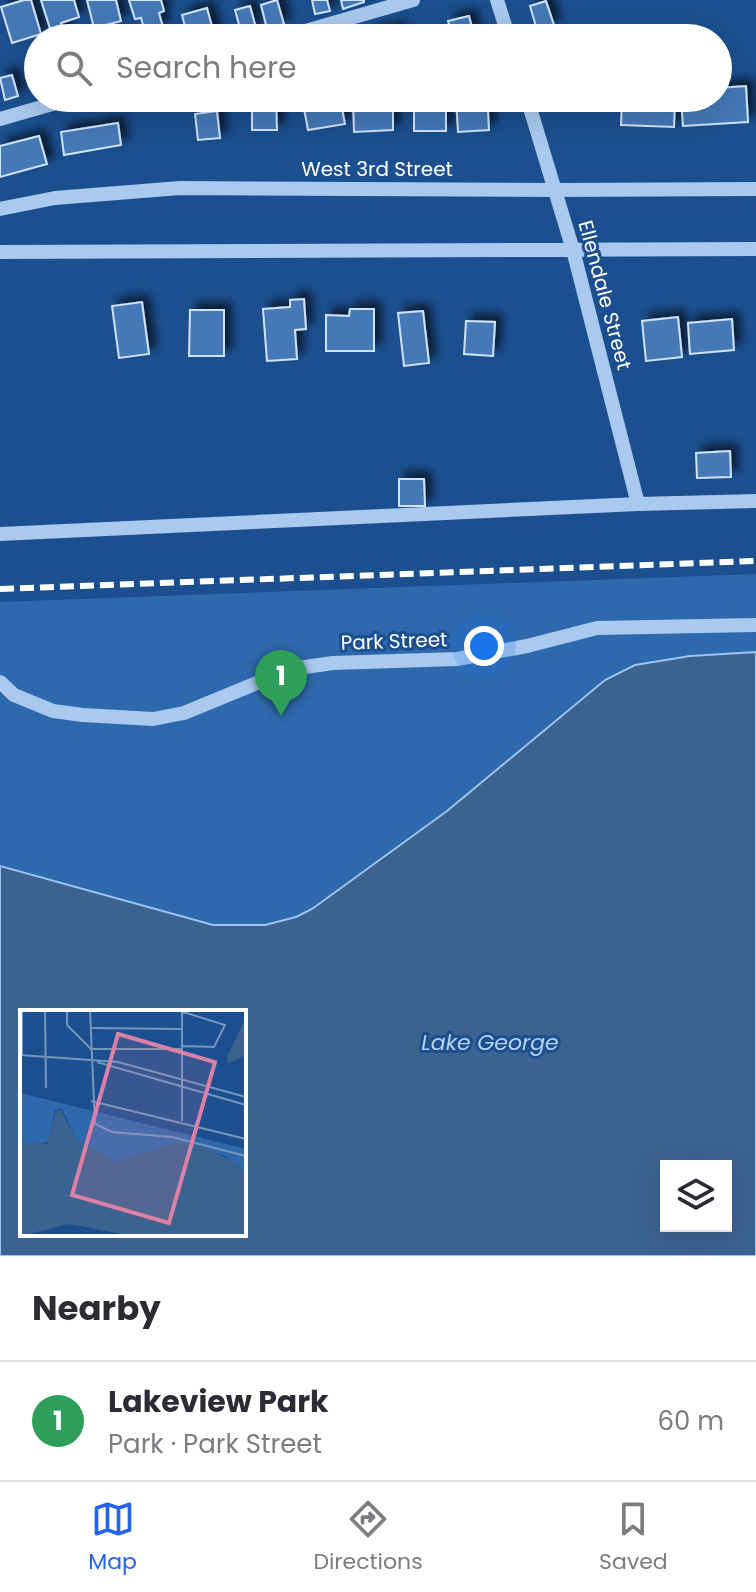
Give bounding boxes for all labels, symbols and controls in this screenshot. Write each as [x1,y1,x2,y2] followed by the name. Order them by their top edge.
[24,24,732,112] search box
[52,46,96,90] icon: search
[116,46,297,89] text: Search here
[301,155,453,183] street label: West 3rd Street
[572,217,638,373] street label: Ellendale Street
[340,625,448,657] street label: Park Street
[464,626,504,666] your location
[255,650,307,716] pin: 1
[20,1010,246,1236] inset map
[421,1027,559,1058] water label: Lake George
[660,1160,732,1232] map controls
[660,1160,732,1232] button: layers
[32,1284,161,1332] text: Nearby
[108,1380,329,1423] text: Lakeview Park
[53,1403,63,1439] text: 1
[657,1403,724,1439] text: 60 m
[108,1426,322,1462] text: Park · Park Street
[88,1497,137,1578] tab: Map
[313,1497,423,1578] tab: Directions
[599,1497,668,1578] tab: Saved

